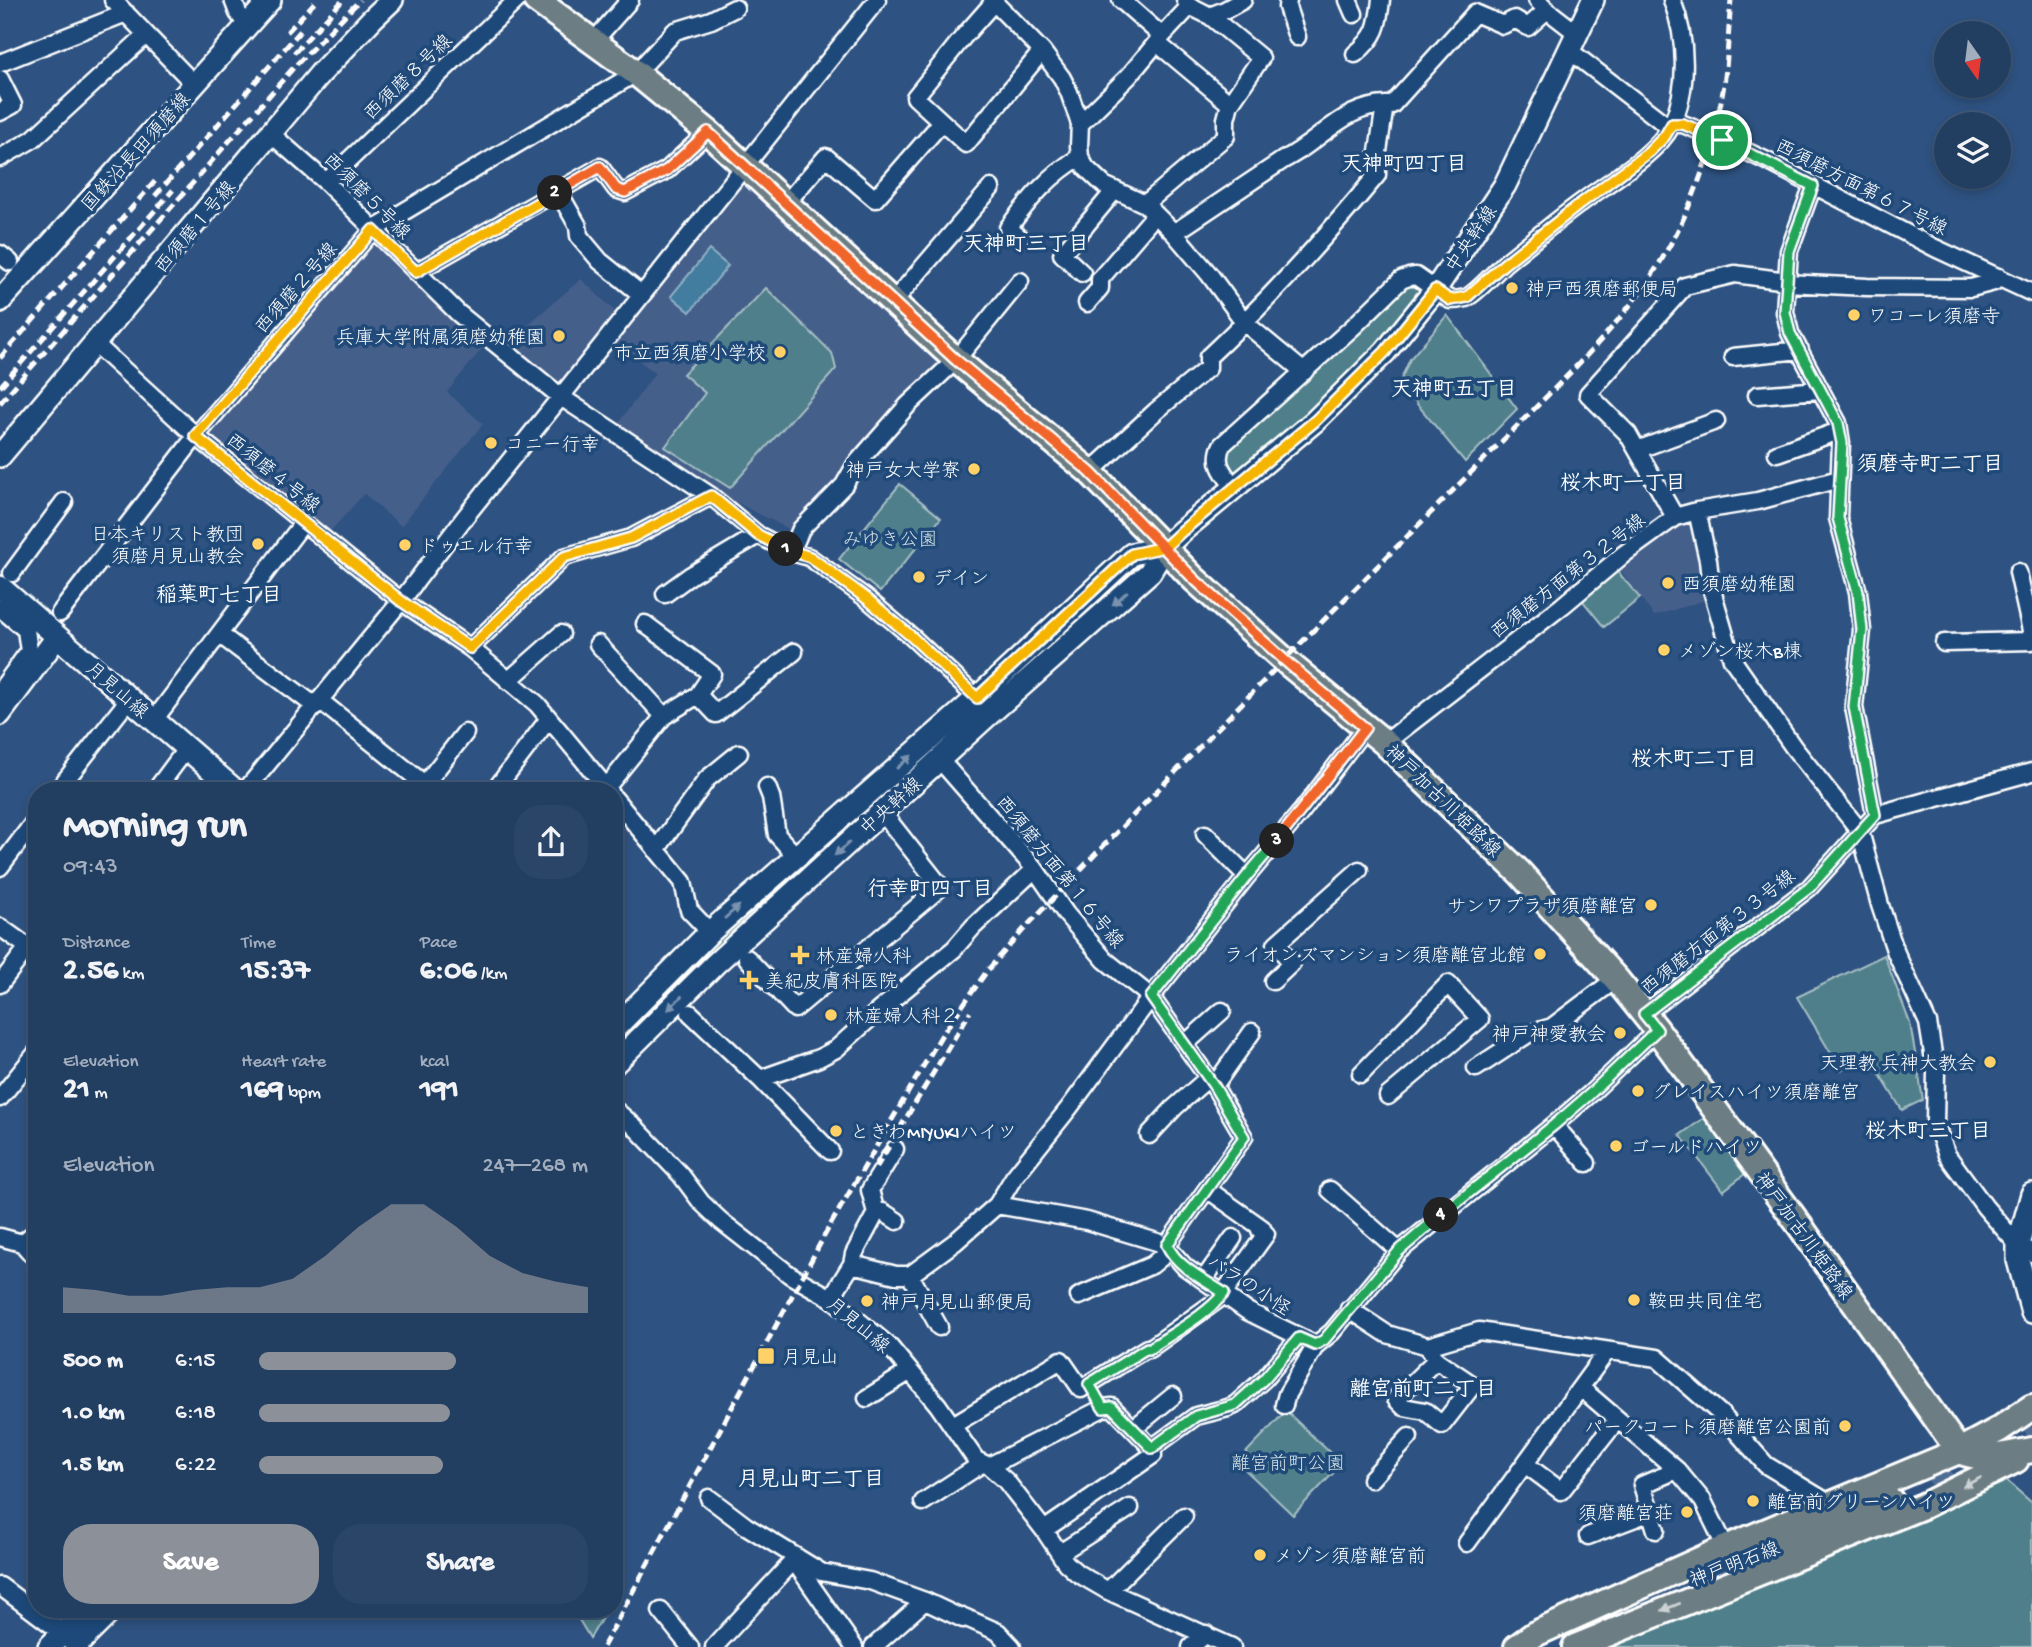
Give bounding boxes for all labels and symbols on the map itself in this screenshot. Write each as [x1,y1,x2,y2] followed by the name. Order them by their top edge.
[1934,21,2011,98] north arrow
[360,30,458,126] street label: 西須磨８号線
[77,88,197,218] street label: 国鉄沿長田須磨線
[1692,110,1752,170] pin
[1771,135,1951,242] street label: 西須磨方面第６７号線
[317,148,415,246] street label: 西須磨５号線
[1341,153,1467,179] district label: 天神町四丁目
[538,176,572,210] pin: 2
[150,177,242,279] street label: 西須磨１号線
[1441,201,1504,278] street label: 中央幹線
[963,233,1089,259] district label: 天神町三丁目
[251,238,344,340] street label: 西須磨２号線
[1526,279,1678,303] place label: 神戸西須磨郵便局
[1504,280,1520,296] marker: 神戸西須磨郵便局
[1868,306,2000,330] place label: ワコーレ須磨寺
[1846,307,1862,323] marker: ワコーレ須磨寺
[336,327,545,351] place label: 兵庫大学附属須磨幼稚園
[551,328,567,344] marker: 兵庫大学附属須磨幼稚園
[614,343,766,367] place label: 市立西須磨小学校
[772,344,788,360] marker: 市立西須磨小学校
[1391,378,1517,404] district label: 天神町五丁目
[220,429,324,520] street label: 西須磨４号線
[505,434,600,458] place label: コニー行幸
[483,435,499,451] marker: コニー行幸
[1857,452,2004,479] district label: 須磨寺町二丁目
[846,460,960,484] place label: 神戸女大学寮
[966,461,982,477] marker: 神戸女大学寮
[1560,471,1686,498] district label: 桜木町一丁目
[1487,509,1651,645] street label: 西須磨方面第３２号線
[90,524,244,570] place label: 日本キリスト教団 須磨月見山教会
[842,530,938,553] park label: みゆき公園
[768,532,804,566] pin: 1
[250,536,266,552] marker: 日本キリスト教団 須磨月見山教会
[419,536,533,560] place label: ドゥエル行幸
[397,537,413,553] marker: ドゥエル行幸
[911,569,927,585] marker: デイン
[933,569,989,592] place label: デイン
[1682,574,1796,598] place label: 西須磨幼稚園
[1660,575,1676,591] marker: 西須磨幼稚園
[156,583,282,610] district label: 稲葉町七丁目
[1112,590,1129,605] one-way arrow
[1678,641,1802,665] place label: メゾン桜木B棟
[1656,642,1672,658] marker: メゾン桜木B棟
[79,657,153,725] street label: 月見山線
[1379,741,1505,864] street label: 神戸加古川姫路線
[1631,747,1757,774] district label: 桜木町二丁目
[895,754,913,770] one-way arrow
[856,773,928,842] street label: 中央幹線
[990,792,1128,954] street label: 西須磨方面第１６号線
[1260,824,1294,858] pin: 3
[834,840,851,856] one-way arrow
[1637,865,1801,1001] street label: 西須磨方面第３３号線
[867,877,993,904] district label: 行幸町四丁目
[1447,896,1637,920] place label: サンワプラザ須磨離宮
[1643,897,1659,913] marker: サンワプラザ須磨離宮
[724,905,741,920] one-way arrow
[790,945,810,965] marker: 林産婦人科
[1224,945,1526,969] place label: ライオンズマンション須磨離宮北館
[816,946,911,970] place label: 林産婦人科
[1532,946,1548,962] marker: ライオンズマンション須磨離宮北館
[739,970,759,990] marker: 美紀皮膚科医院
[765,971,898,995] place label: 美紀皮膚科医院
[667,995,684,1012] one-way arrow
[845,1006,959,1030] place label: 林産婦人科２
[823,1007,839,1023] marker: 林産婦人科２
[1492,1024,1606,1048] place label: 神戸神愛教会
[1612,1025,1628,1041] marker: 神戸神愛教会
[1820,1053,1976,1077] place label: 天理教 兵神大教会
[1982,1054,1998,1070] marker: 天理教 兵神大教会
[1652,1082,1859,1106] place label: グレイスハイツ須磨離宮
[1630,1083,1646,1099] marker: グレイスハイツ須磨離宮
[1865,1119,1991,1146] district label: 桜木町三丁目
[828,1123,844,1139] marker: ときわMIYUKIハイツ
[850,1123,1017,1146] place label: ときわMIYUKIハイツ
[1608,1138,1624,1154] marker: ゴールドハイツ
[1630,1138,1762,1161] place label: ゴールドハイツ
[1748,1168,1857,1305] street label: 神戸加古川姫路線
[1424,1198,1458,1232] pin: 4
[1202,1251,1295,1322] street label: バラの小怪
[1648,1291,1762,1315] place label: 鞍田共同住宅
[881,1292,1033,1316] place label: 神戸月見山郵便局
[1626,1292,1642,1308] marker: 鞍田共同住宅
[820,1293,894,1360] street label: 月見山線
[859,1293,875,1309] marker: 神戸月見山郵便局
[756,1346,776,1366] marker: 月見山
[782,1348,839,1371] place label: 月見山
[1350,1377,1497,1404] district label: 離宮前町二丁目
[1584,1417,1831,1441] place label: パークコート須磨離宮公園前
[1837,1418,1853,1434] marker: パークコート須磨離宮公園前
[1231,1453,1345,1477] park label: 離宮前町公園
[738,1468,885,1494] district label: 月見山町二丁目
[1962,1477,1982,1488] one-way arrow
[1767,1492,1955,1516] place label: 離宮前グリーンハイツ
[1745,1493,1761,1509] marker: 離宮前グリーンハイツ
[1578,1503,1673,1527] place label: 須磨離宮荘
[1679,1504,1695,1520] marker: 須磨離宮荘
[1686,1538,1784,1594] street label: 神戸明石線
[1274,1546,1426,1570] place label: メゾン須磨離宮前
[1252,1547,1268,1563] marker: メゾン須磨離宮前
[1661,1602,1682,1613] one-way arrow

